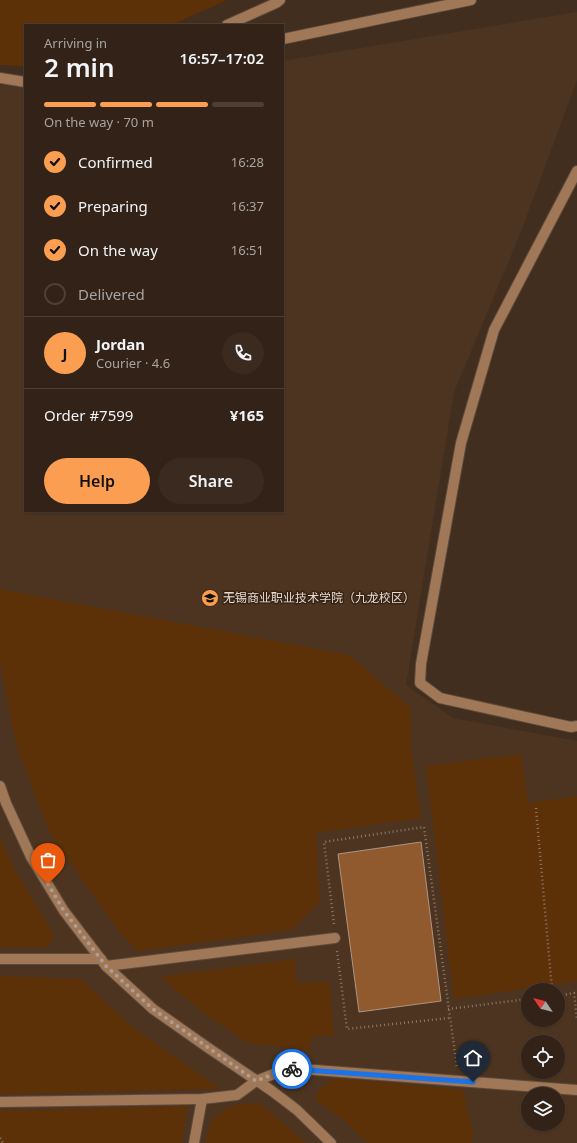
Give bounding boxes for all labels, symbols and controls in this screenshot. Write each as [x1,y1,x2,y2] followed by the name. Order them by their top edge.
[44,34,107,52] text: Arriving in
[180,48,264,68] text: 16:57–17:02
[44,49,115,85] text: 2 min
[44,113,154,131] text: On the way · 70 m
[44,151,66,173] icon: check
[78,152,153,172] text: Confirmed
[231,153,264,171] text: 16:28
[44,195,66,217] icon: check
[78,196,148,216] text: Preparing
[231,197,264,215] text: 16:37
[44,239,66,261] icon: check
[78,240,158,260] text: On the way
[231,241,264,259] text: 16:51
[78,284,145,304] text: Delivered
[222,332,264,374] button: phone
[96,334,145,354] text: Jordan
[63,343,67,363] text: J
[96,354,170,372] text: Courier · 4.6
[44,405,133,425] text: Order #7599
[230,405,264,425] text: ¥165
[44,458,150,504] button: Help
[158,458,264,504] button: Share
[200,588,220,608] school or university icon: 无锡商业职业技术学院（九龙校区）
[223,589,415,606] place label: 无锡商业职业技术学院（九龙校区）
[31,843,65,884] pin
[37,849,59,871] icon: bag
[521,983,565,1027] north arrow
[521,983,565,1131] map controls
[521,1035,565,1079] button: locate
[456,1041,490,1082] pin
[462,1047,484,1069] icon: home
[272,1049,312,1089] courier
[281,1058,303,1080] icon: bike
[521,1087,565,1131] button: layers

